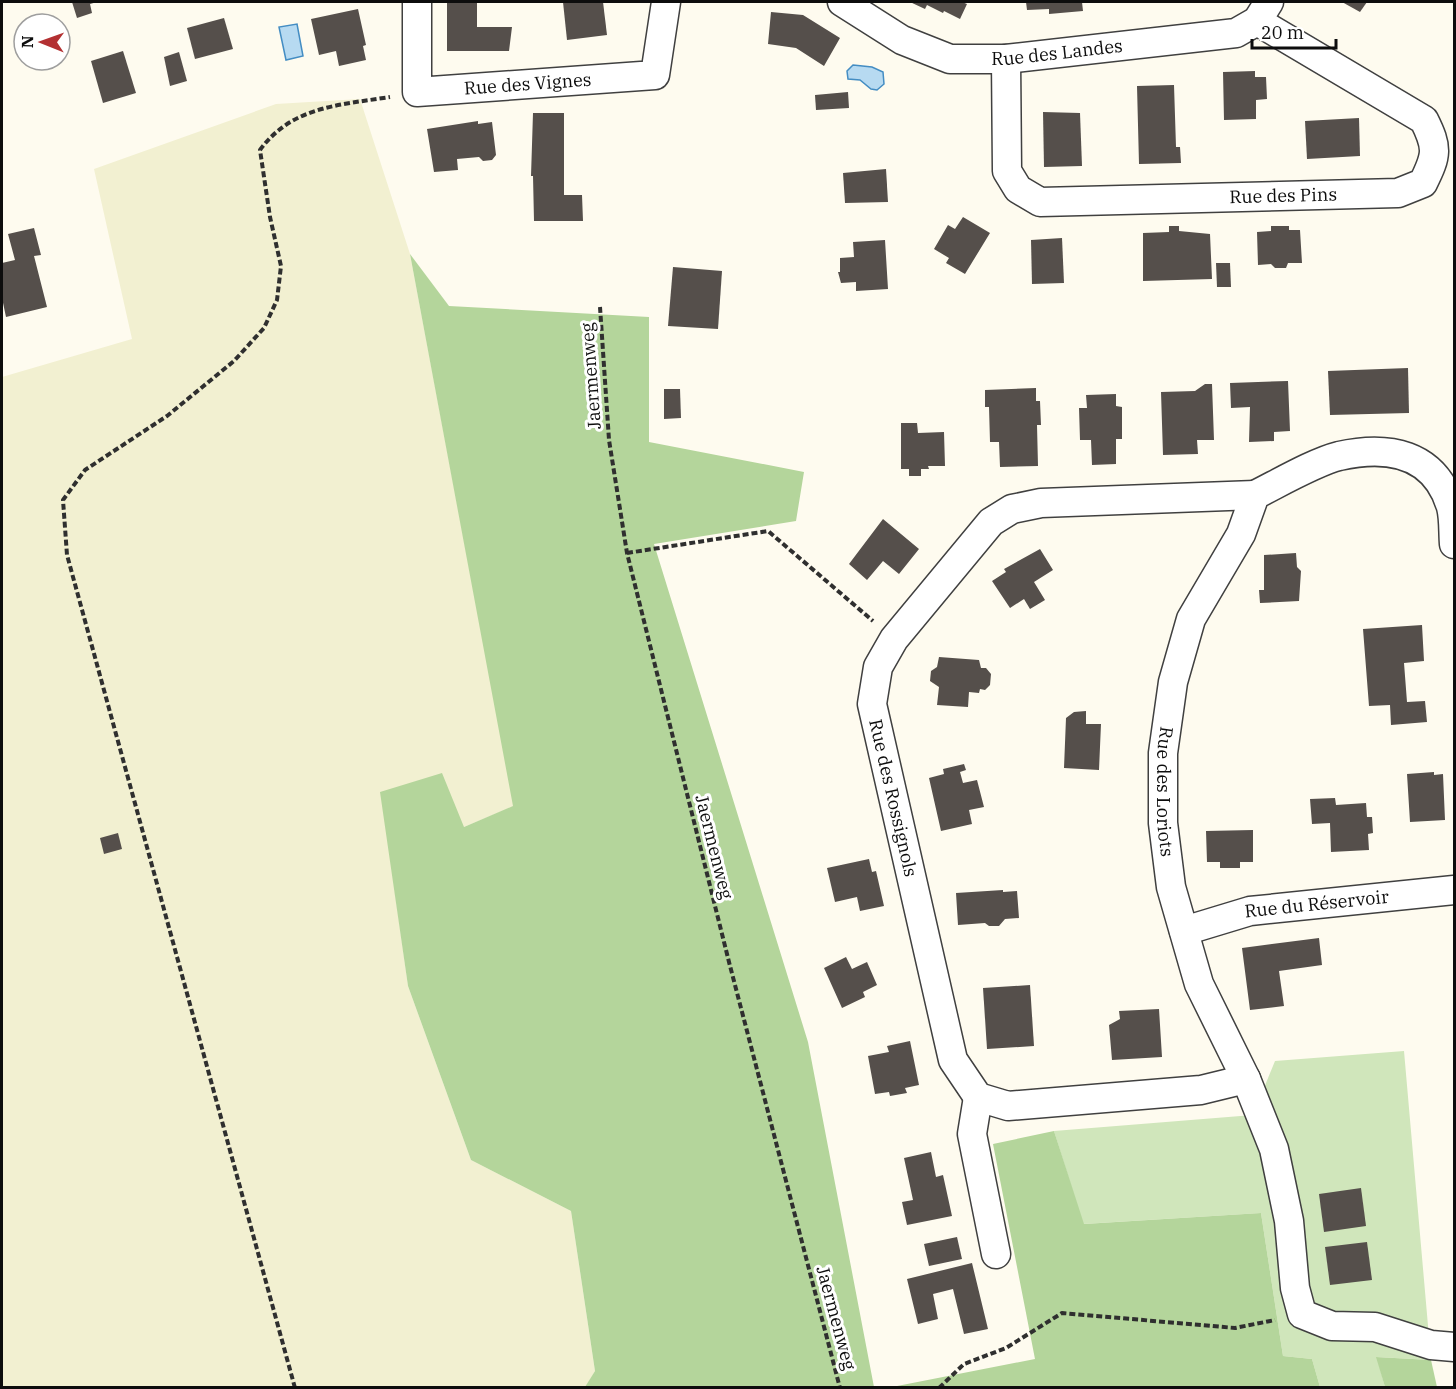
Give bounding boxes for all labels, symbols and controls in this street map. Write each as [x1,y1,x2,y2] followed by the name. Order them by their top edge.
[12,12,72,72] north arrow
[1252,12,1336,50] scale bar
[1261,21,1304,44] text: 20 m
[991,34,1124,70] street label: Rue des Landes
[17,35,37,48] text: N
[463,68,592,100] street label: Rue des Vignes
[1229,183,1337,208] street label: Rue des Pins
[575,322,606,430] street label: Jaermenweg
[864,717,923,879] street label: Rue des Rossignols
[1152,725,1179,858] street label: Rue des Loriots
[690,792,739,902] street label: Jaermenweg
[1243,885,1390,923] street label: Rue du Réservoir
[812,1263,861,1373] street label: Jaermenweg

